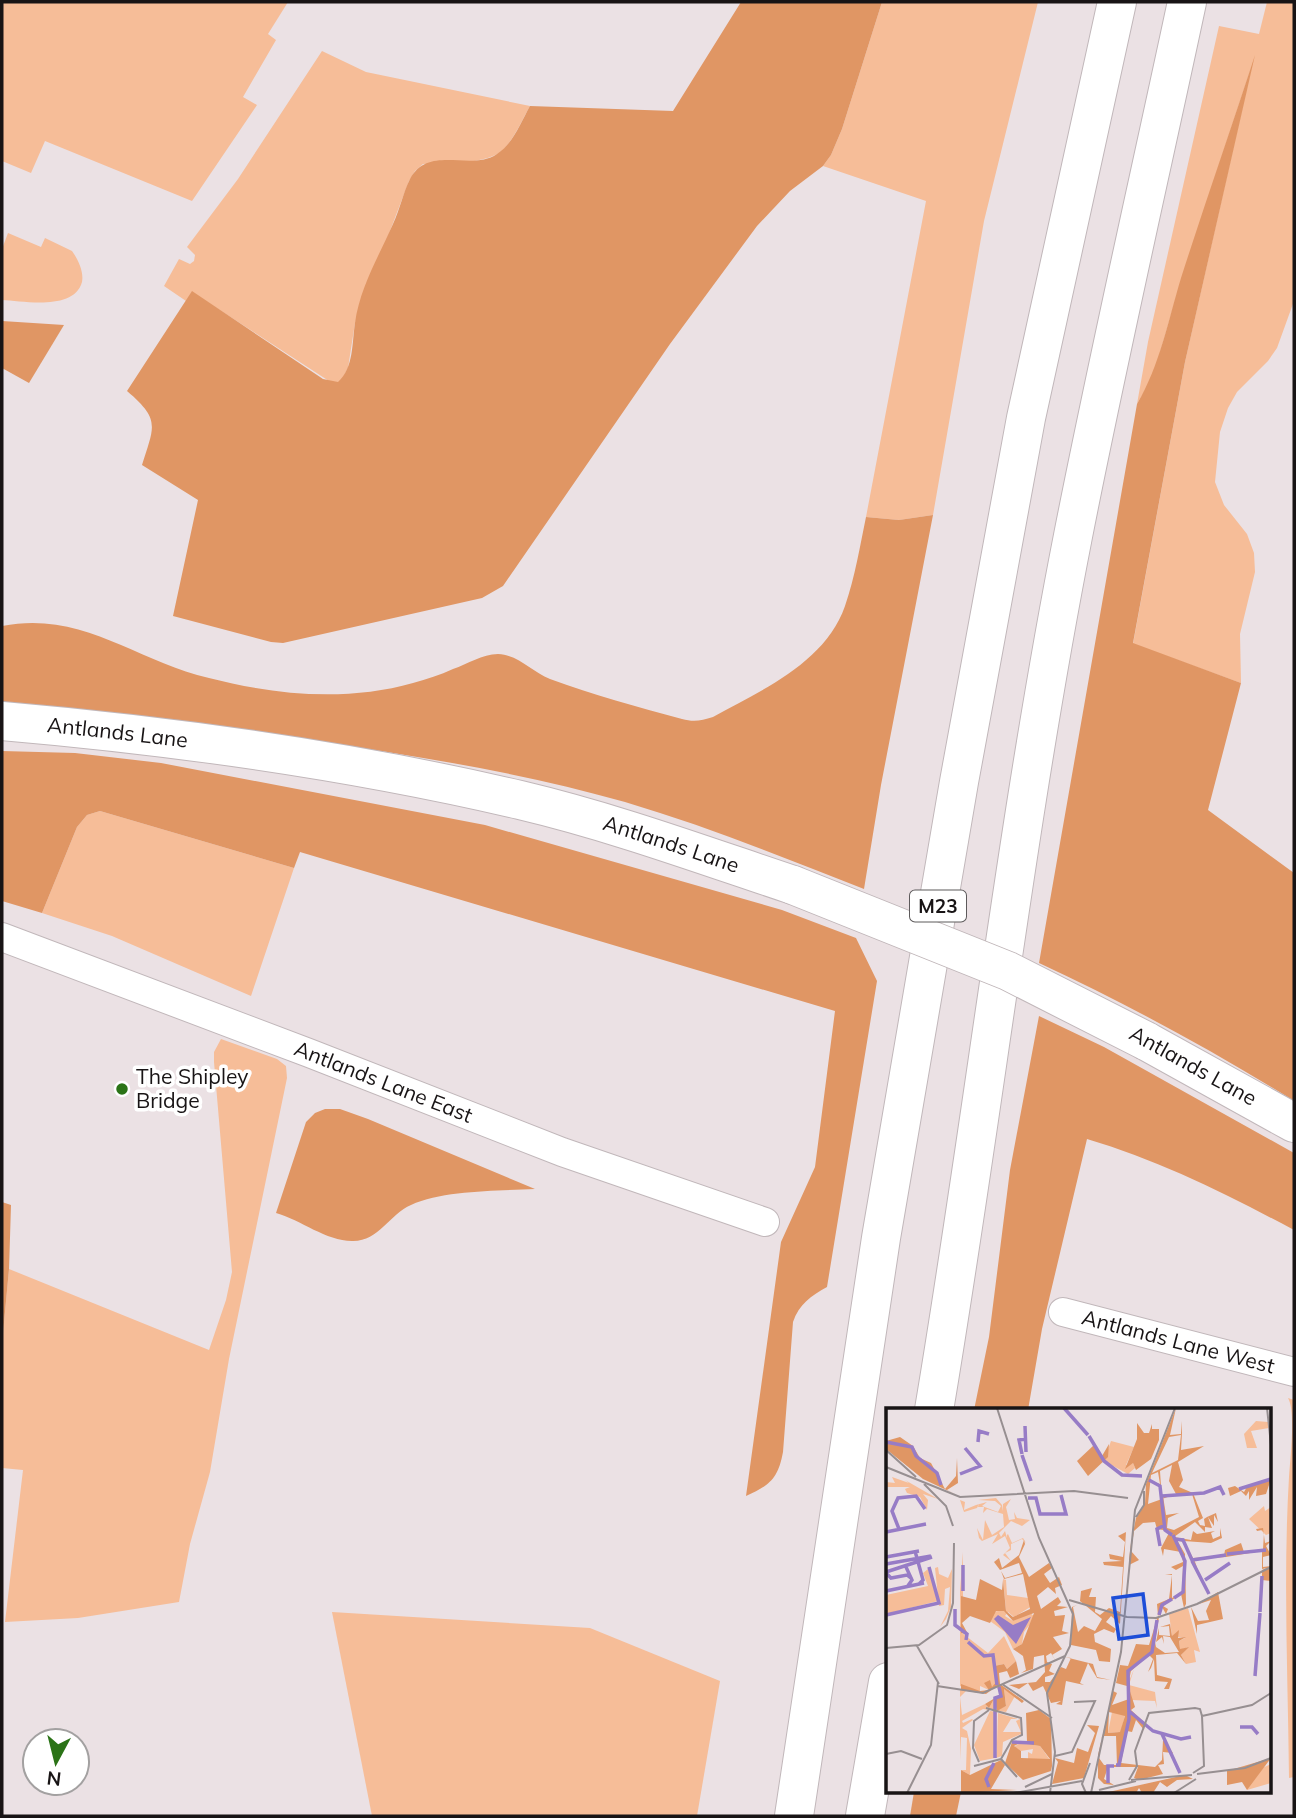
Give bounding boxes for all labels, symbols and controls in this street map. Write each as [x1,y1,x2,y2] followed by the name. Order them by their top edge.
[46,711,189,753] street label: Antlands Lane
[600,809,743,878] street label: Antlands Lane
[910,890,966,922] road number: M23
[1125,1020,1262,1111] street label: Antlands Lane
[291,1035,477,1128] street label: Antlands Lane East
[136,1063,248,1113] place label: The Shipley Bridge
[114,1081,130,1097] marker: The Shipley Bridge
[1079,1303,1278,1378] street label: Antlands Lane West
[886,1408,1272,1794] inset map
[21,1727,91,1797] north arrow
[45,1766,63,1792] text: N

